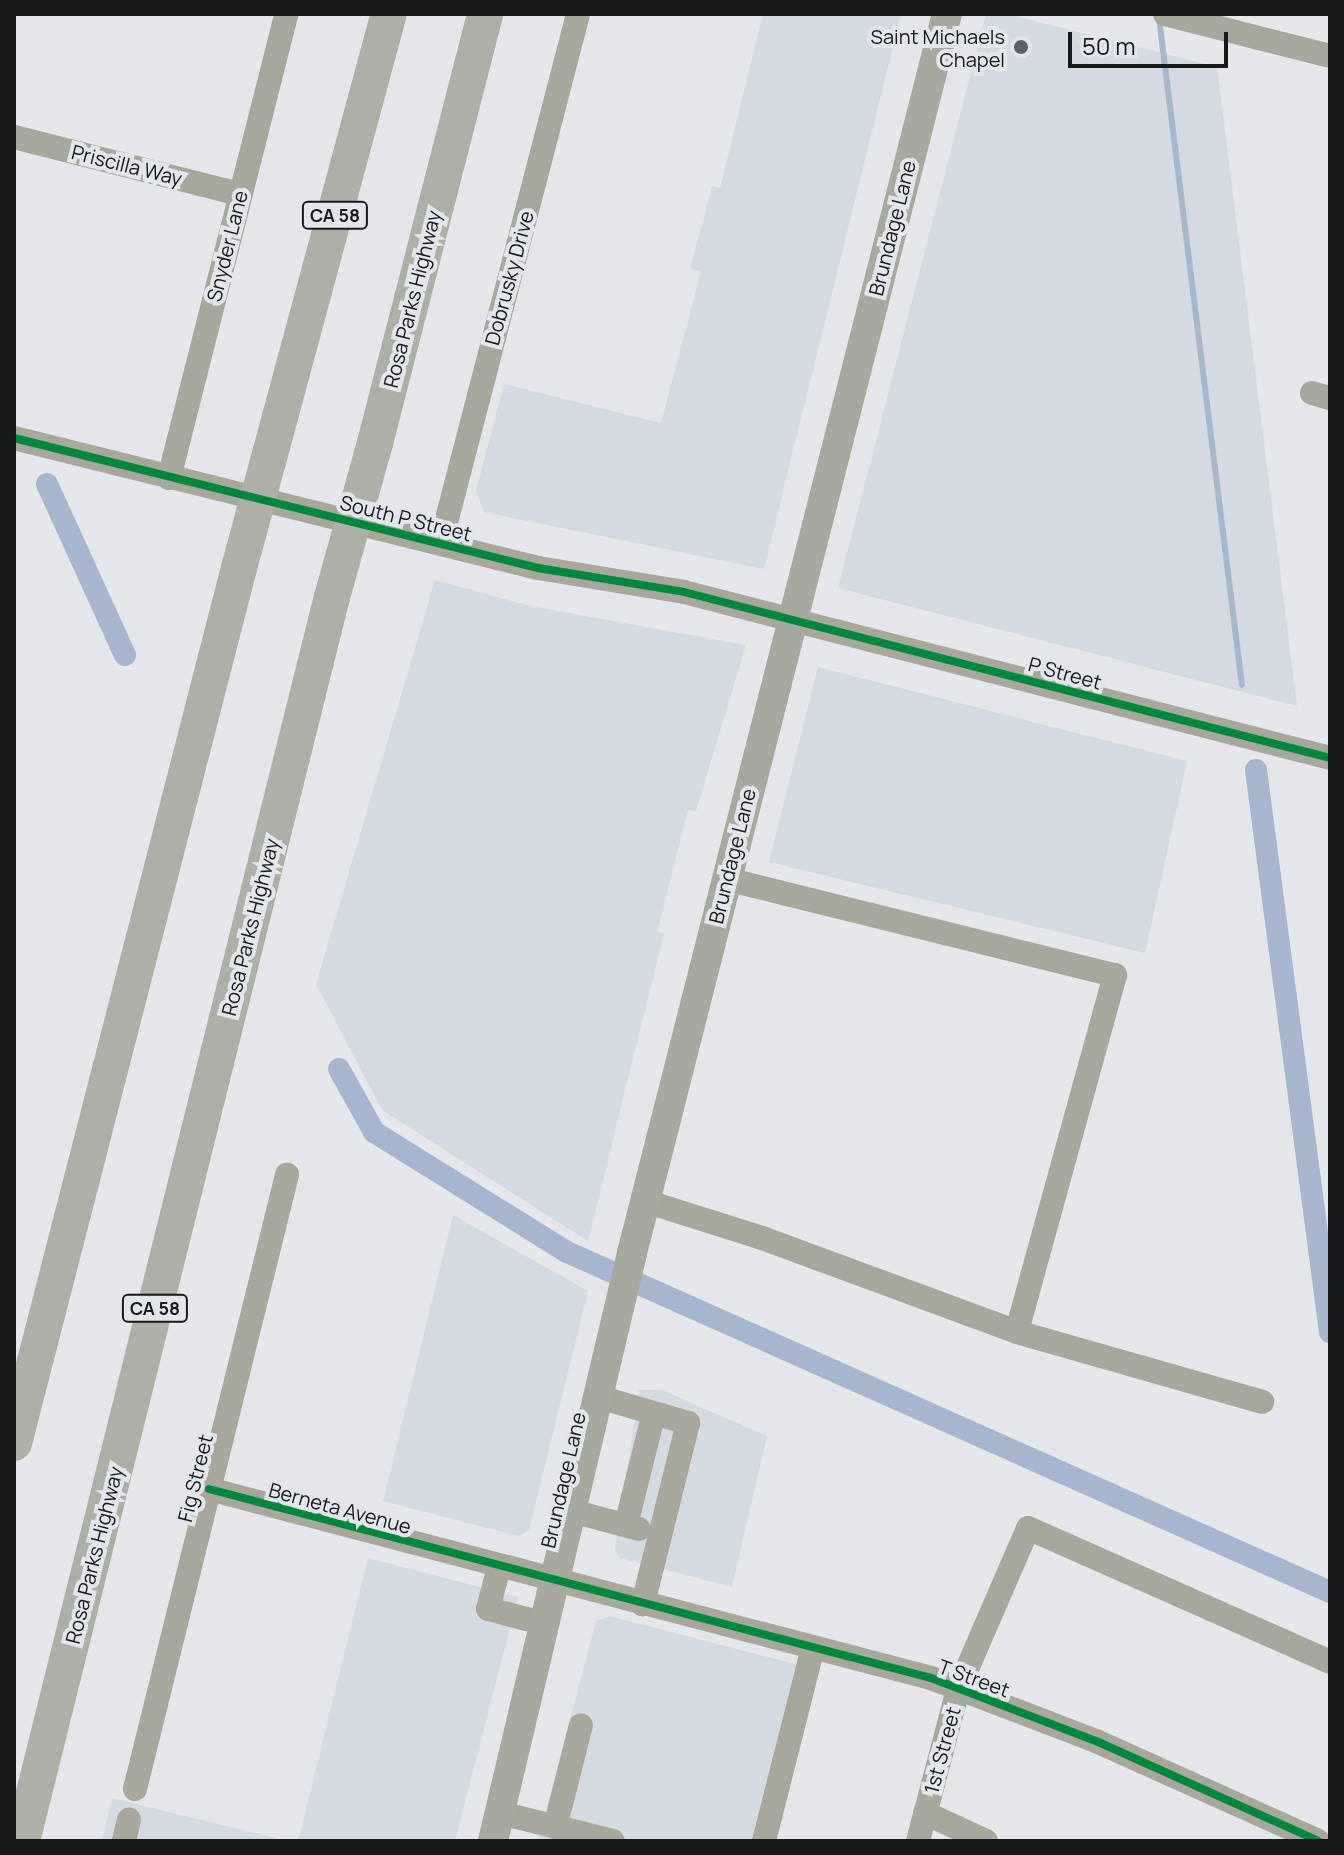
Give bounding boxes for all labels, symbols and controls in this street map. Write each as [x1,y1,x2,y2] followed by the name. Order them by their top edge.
[1072,16,1232,66] scale bar
[871,24,1005,71] place label: Saint Michaels Chapel
[1082,29,1136,62] text: 50 m
[1012,38,1030,56] marker: Saint Michaels Chapel
[69,140,185,190] street label: Priscilla Way
[864,158,920,298] street label: Brundage Lane
[202,188,252,304] street label: Snyder Lane
[301,201,369,229] road number: CA 58
[378,208,446,390] street label: Rosa Parks Highway
[480,208,538,348] street label: Dobrusky Drive
[338,490,474,546] street label: South P Street
[1026,652,1104,694] street label: P Street
[704,786,760,926] street label: Brundage Lane
[216,836,284,1018] street label: Rosa Parks Highway
[121,1294,189,1322] road number: CA 58
[536,1410,590,1550] street label: Brundage Lane
[173,1432,217,1524] street label: Fig Street
[60,1464,128,1646] street label: Rosa Parks Highway
[266,1477,414,1539] street label: Berneta Avenue
[935,1654,1013,1702] street label: T Street
[919,1704,965,1796] street label: 1st Street

